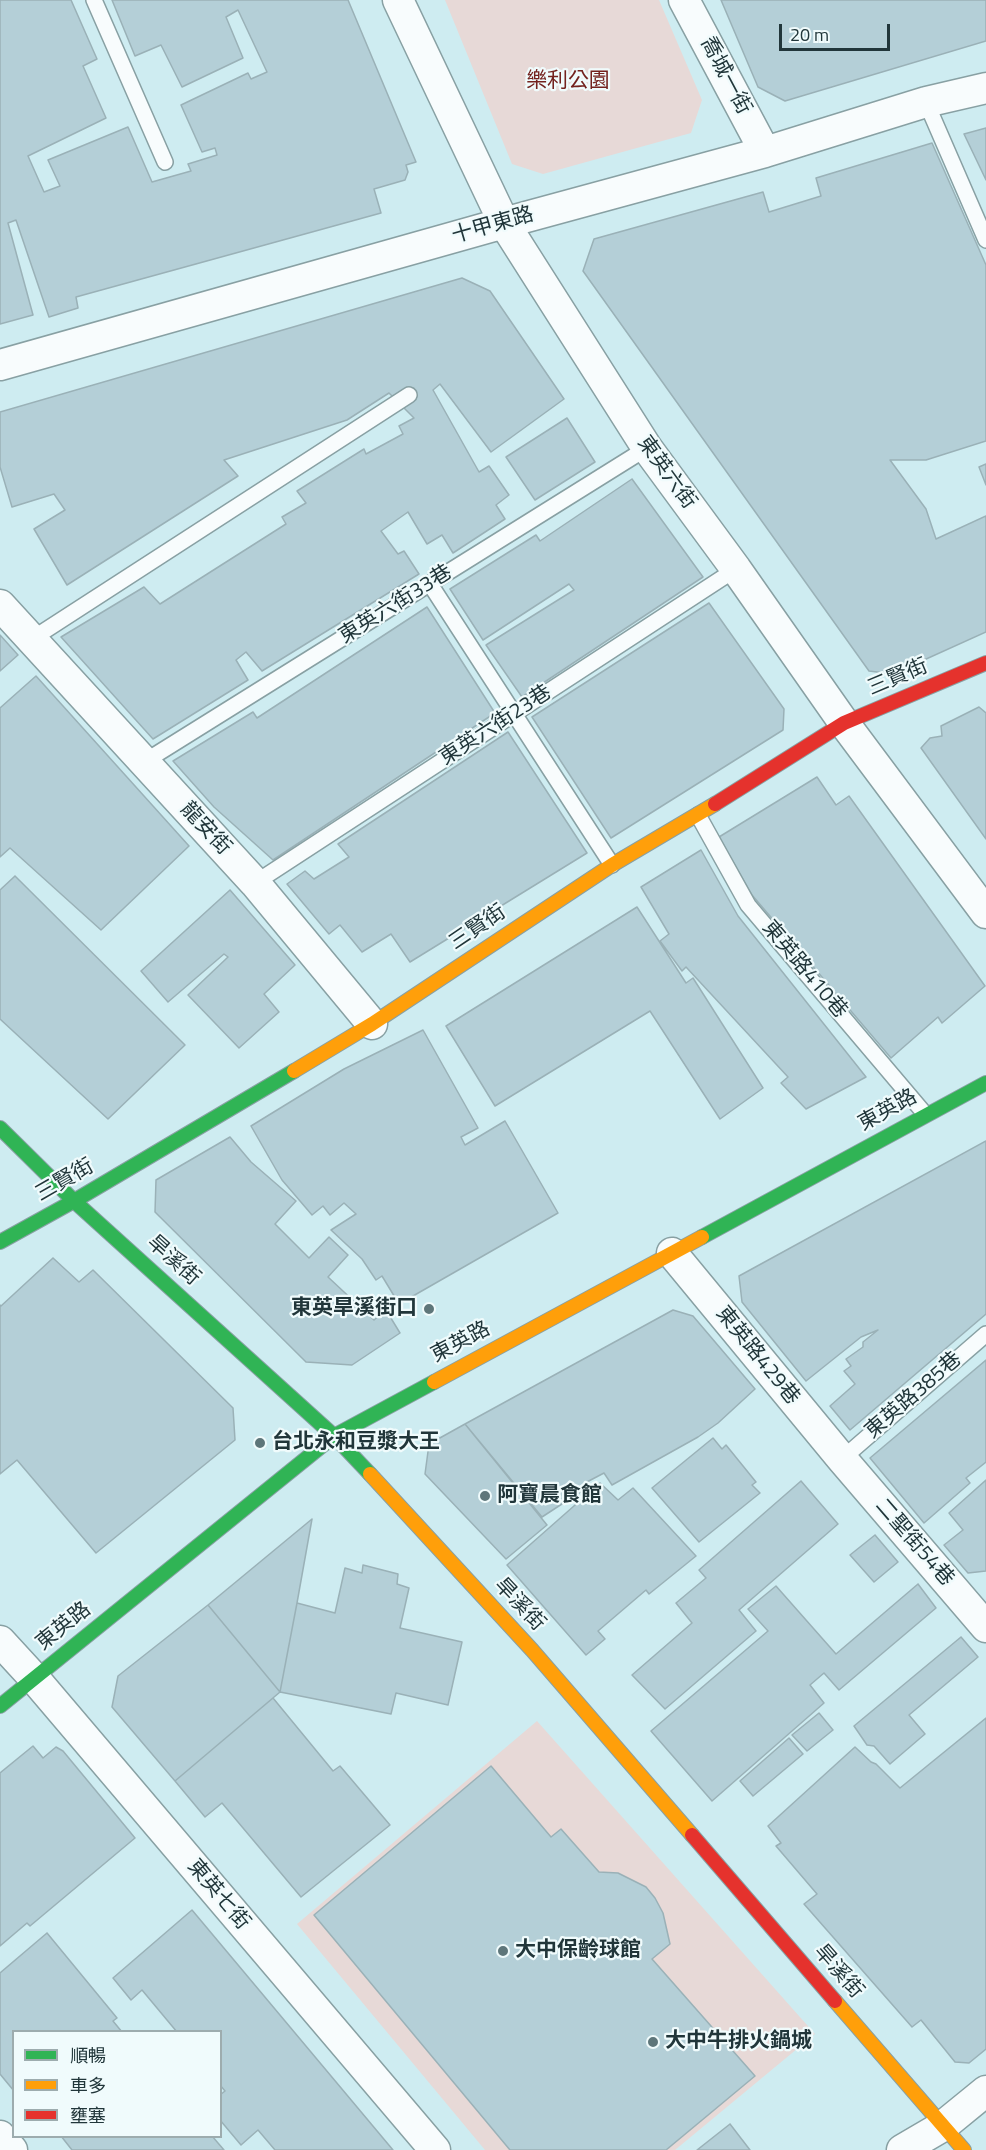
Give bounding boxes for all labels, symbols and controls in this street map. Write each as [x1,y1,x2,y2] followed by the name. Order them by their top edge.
[782,12,893,50] scale bar
[790,21,829,48] text: 20 m
[694,33,756,119] street label: 喬城一街
[526,69,610,95] park label: 樂利公園
[449,202,537,250] street label: 十甲東路
[631,432,701,514] street label: 東英六街
[335,560,457,650] street label: 東英六街33巷
[864,654,932,702] street label: 三賢街
[435,680,557,772] street label: 東英六街23巷
[174,797,236,861] street label: 龍安街
[445,900,511,956] street label: 三賢街
[756,916,852,1024] street label: 東英路410巷
[854,1085,922,1137] street label: 東英路
[31,1154,99,1208] street label: 三賢街
[141,1231,205,1291] street label: 旱溪街
[291,1296,417,1322] place label: 東英旱溪街口
[422,1302,436,1316] marker: 東英旱溪街口
[710,1302,804,1410] street label: 東英路429巷
[427,1317,495,1369] street label: 東英路
[861,1347,967,1445] street label: 東英路385巷
[272,1430,440,1456] place label: 台北永和豆漿大王
[253,1436,267,1450] marker: 台北永和豆漿大王
[497,1483,602,1509] place label: 阿寶晨食館
[478,1489,492,1503] marker: 阿寶晨食館
[869,1494,959,1592] street label: 二聖街54巷
[488,1573,550,1637] street label: 旱溪街
[32,1597,96,1657] street label: 東英路
[181,1855,255,1935] street label: 東英七街
[515,1938,641,1964] place label: 大中保齡球館
[808,1940,868,2004] street label: 旱溪街
[496,1944,510,1958] marker: 大中保齡球館
[665,2029,812,2055] place label: 大中牛排火鍋城
[12,2030,222,2138] legend
[646,2035,660,2049] marker: 大中牛排火鍋城
[70,2042,106,2069] text: 順暢
[70,2072,106,2099] text: 車多
[70,2102,106,2129] text: 壅塞

